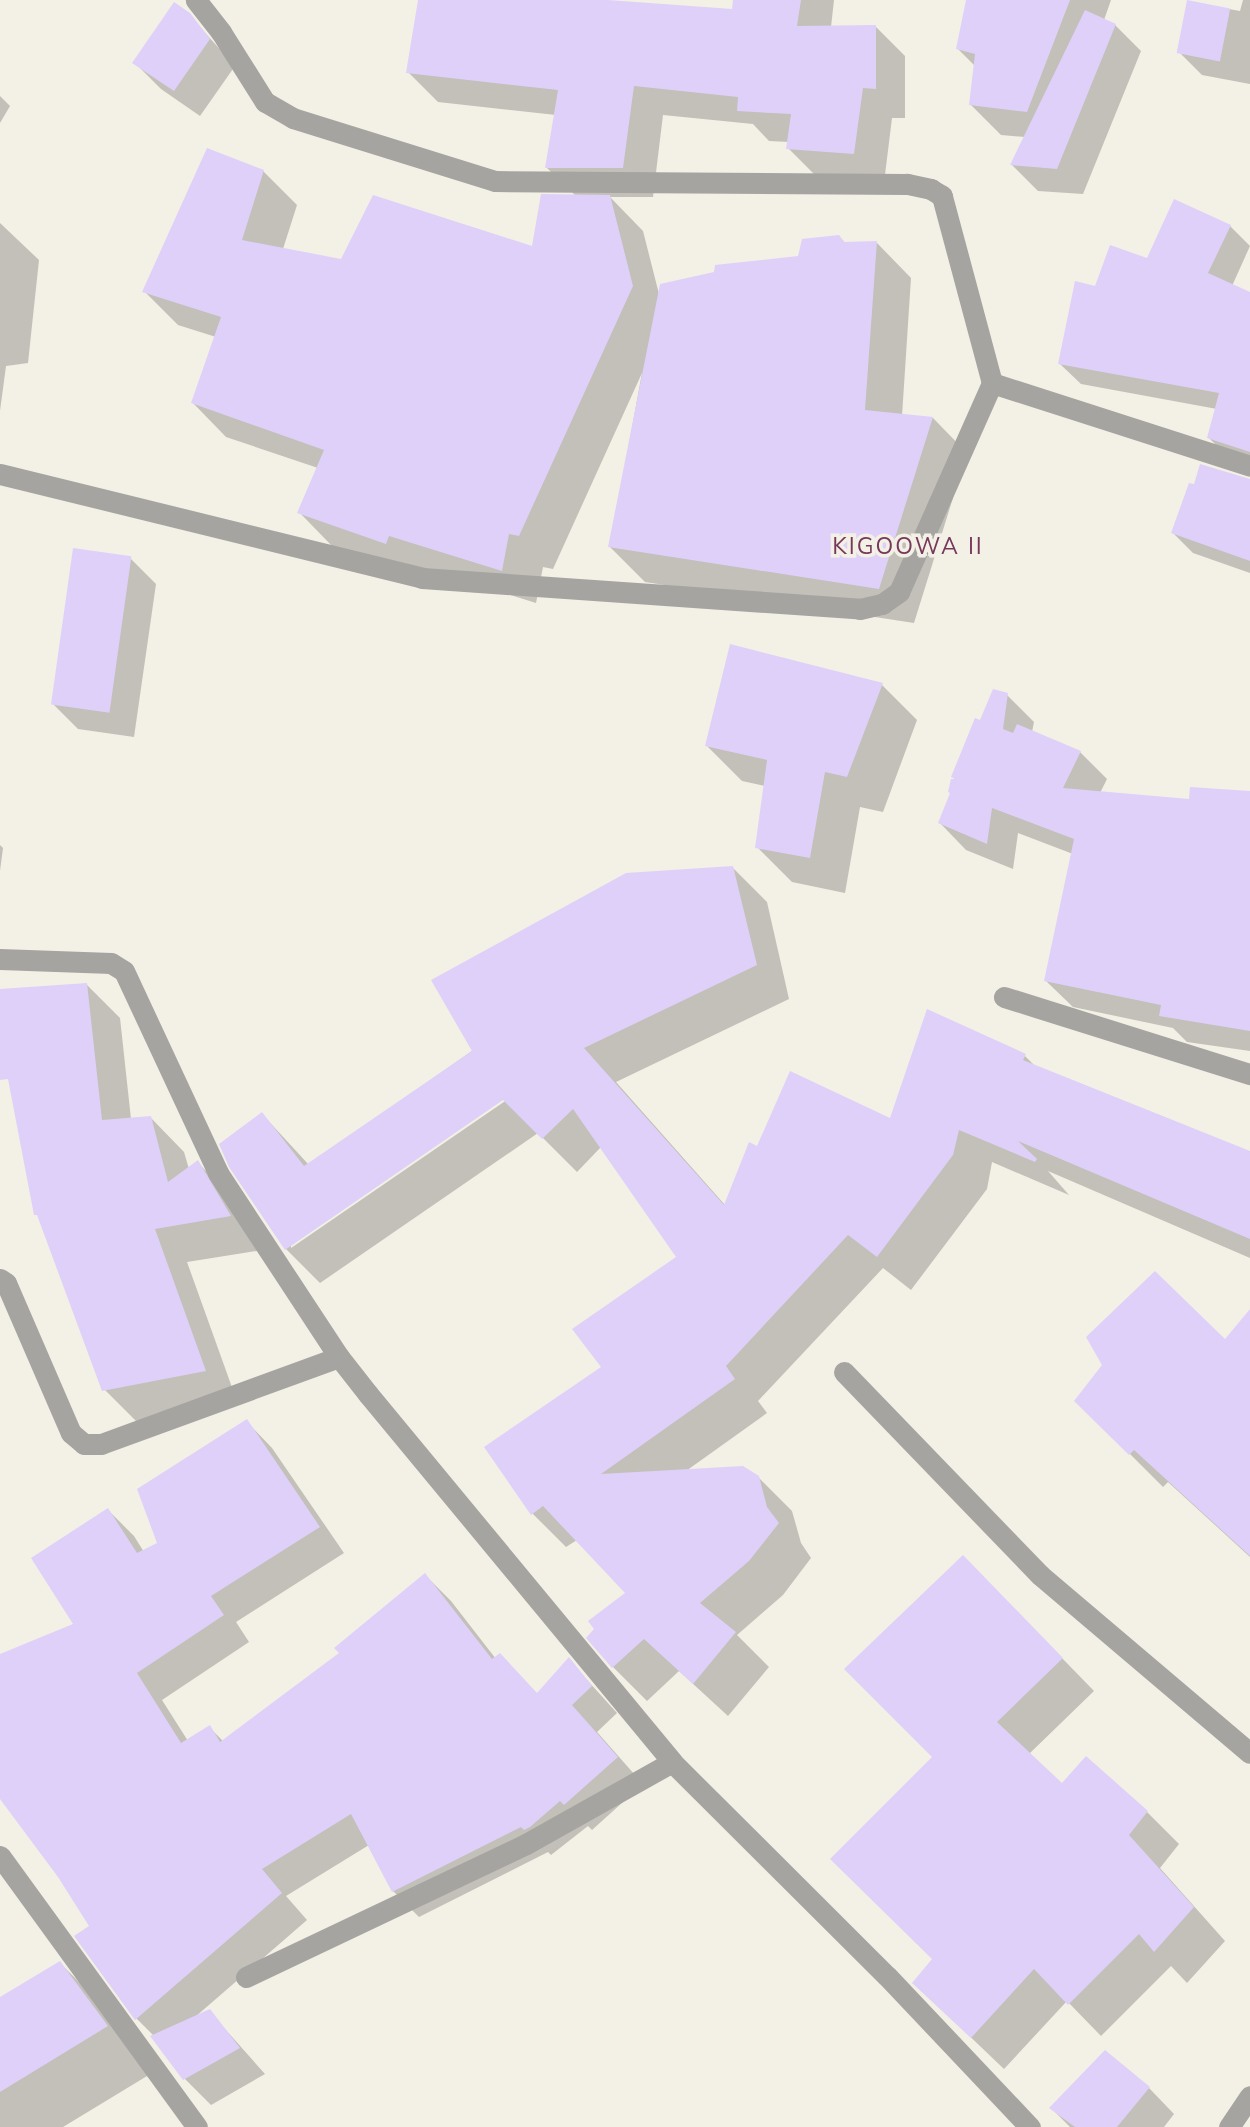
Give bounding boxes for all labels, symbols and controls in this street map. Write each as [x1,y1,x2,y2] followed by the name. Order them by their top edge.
[833,532,983,560] district label: KIGOOWA II

